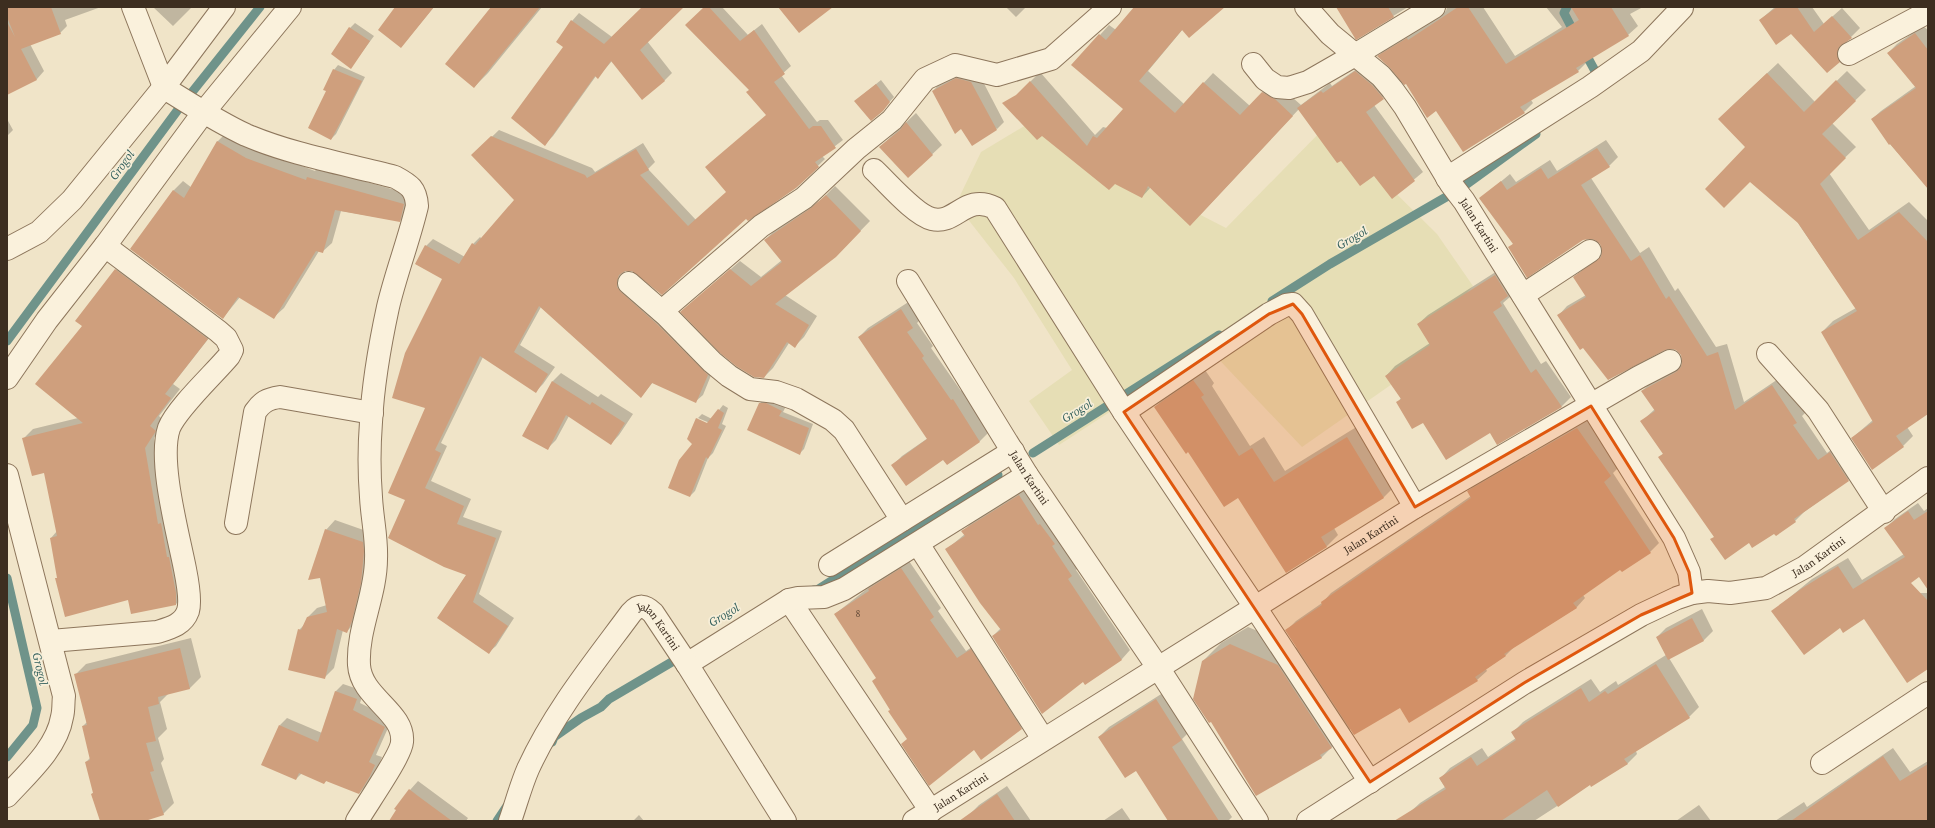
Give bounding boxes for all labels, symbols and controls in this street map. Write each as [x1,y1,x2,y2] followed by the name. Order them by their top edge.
[106,146,139,183] water label: Grogol
[1456,194,1501,256] street label: Jalan Kartini
[1334,223,1371,253] water label: Grogol
[1059,395,1096,427] water label: Grogol
[1005,447,1052,508] street label: Jalan Kartini
[1340,512,1401,558] street label: Jalan Kartini
[1788,533,1848,581] street label: Jalan Kartini
[633,599,683,654] street label: Jalan Kartini
[706,599,743,630] water label: Grogol
[856,608,861,620] house number: 8
[29,651,52,687] water label: Grogol
[930,769,991,816] street label: Jalan Kartini

